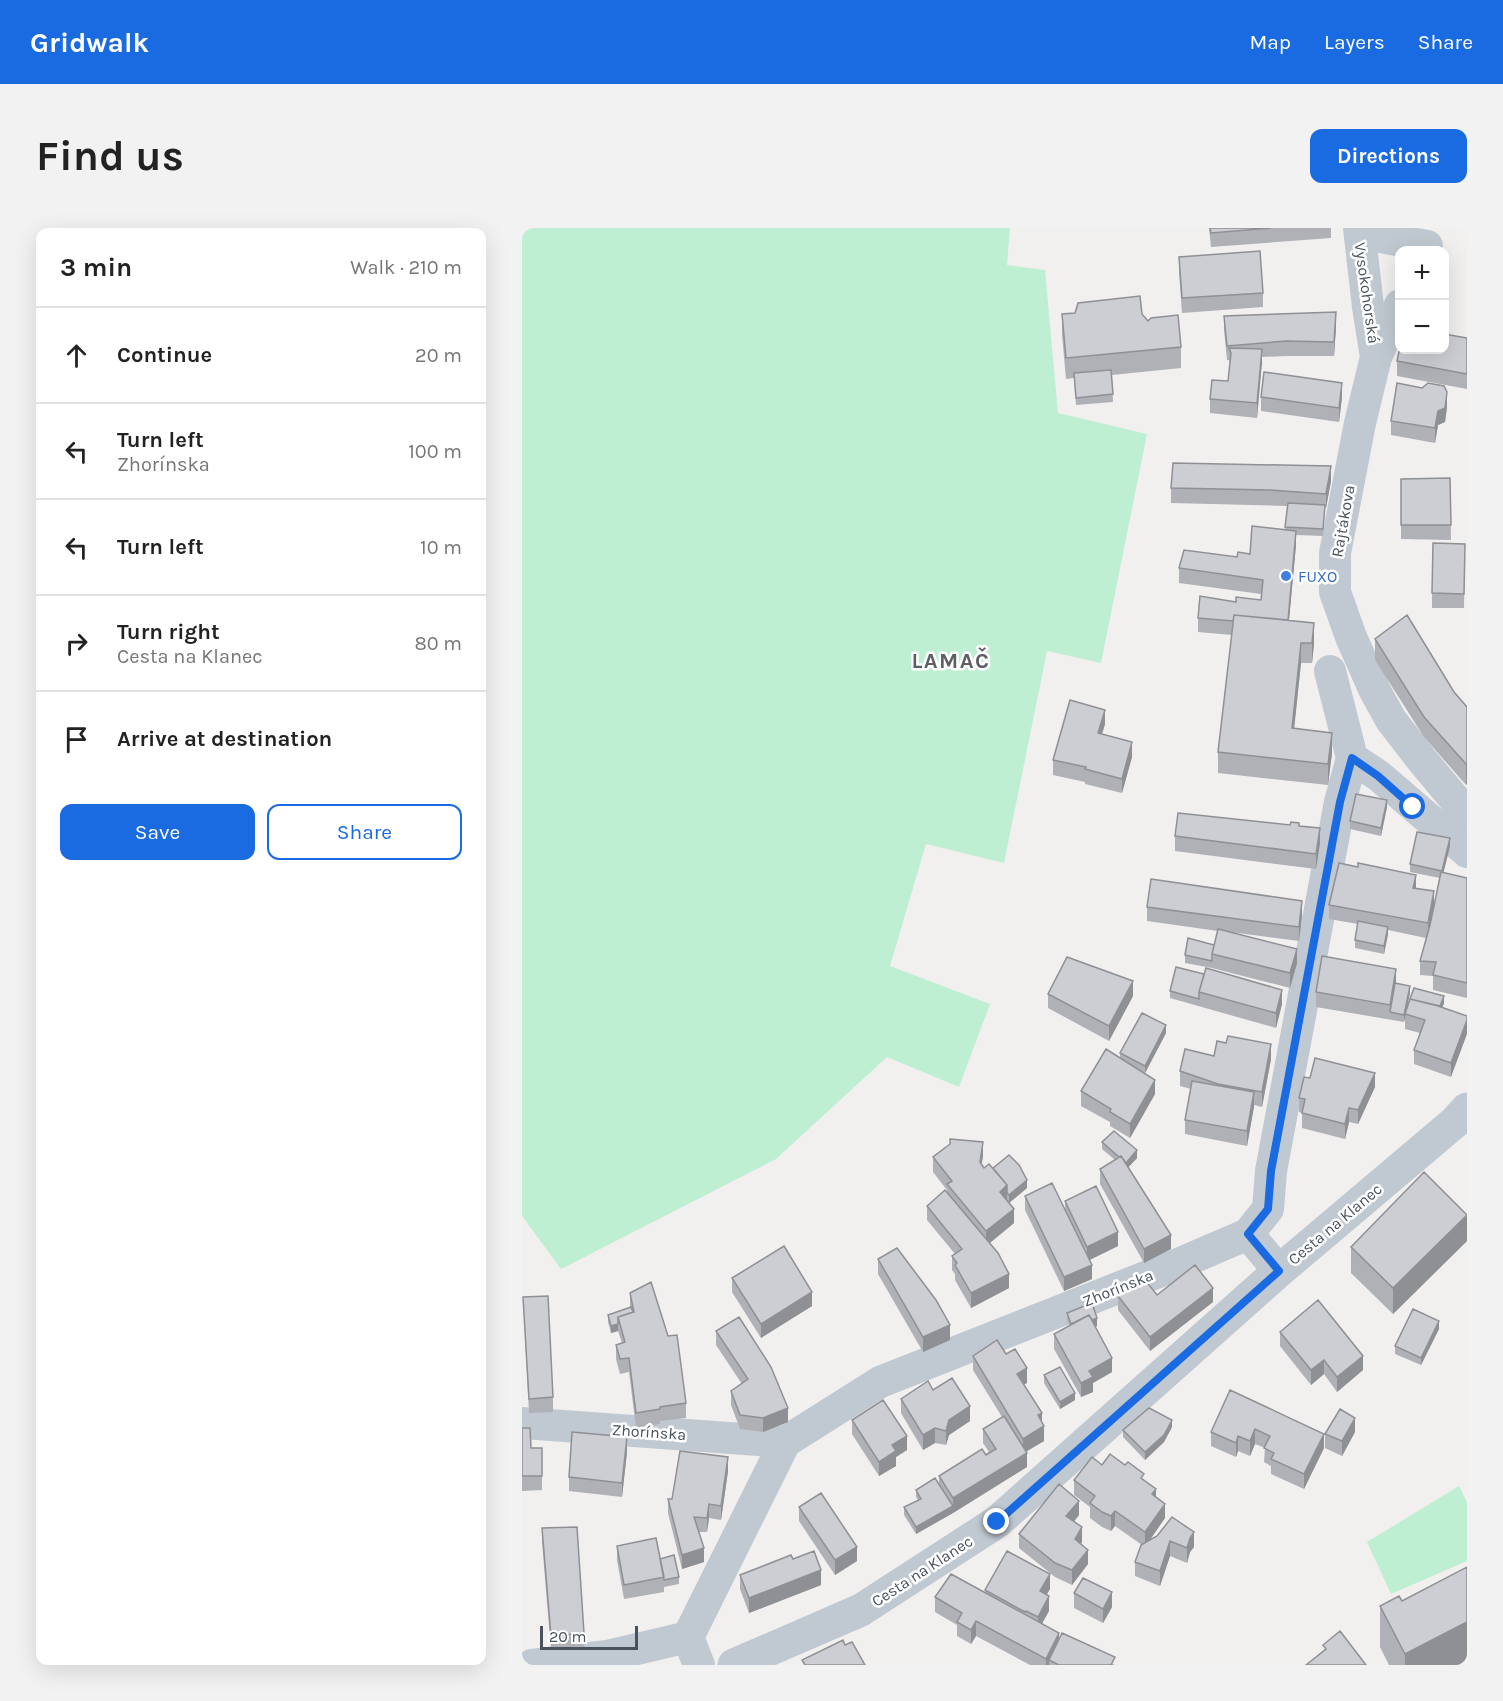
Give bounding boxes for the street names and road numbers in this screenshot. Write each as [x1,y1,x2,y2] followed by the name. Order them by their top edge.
[1351,241,1383,345] street label: Vysokohorská
[1327,483,1359,559] street label: Rajtákova
[1284,1179,1386,1269] street label: Cesta na Klanec
[1080,1265,1156,1311] street label: Zhorínska
[611,1420,687,1444] street label: Zhorínska
[868,1531,976,1611] street label: Cesta na Klanec

